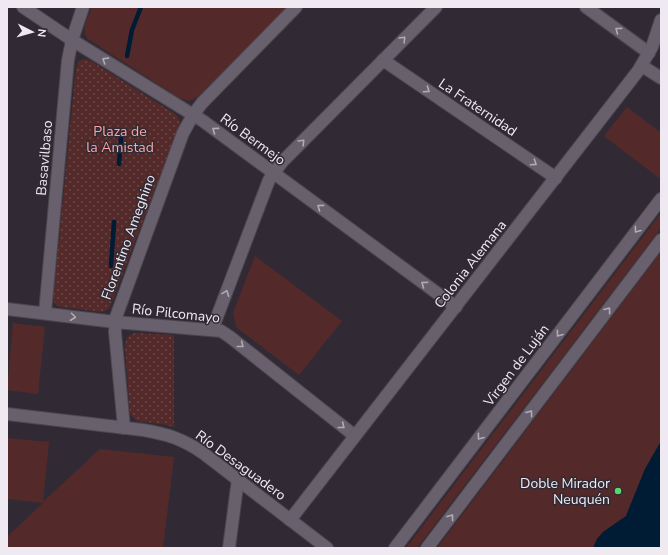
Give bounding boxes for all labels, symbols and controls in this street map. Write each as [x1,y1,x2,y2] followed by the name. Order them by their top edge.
[12,12,52,52] north arrow
[34,28,49,38] text: N
[615,28,622,35] one-way arrow
[398,36,406,44] one-way arrow
[102,58,109,65] one-way arrow
[435,74,521,141] street label: La Fraternidad
[423,85,430,93] one-way arrow
[216,109,289,170] street label: Río Bermejo
[32,119,57,197] street label: Basavilbaso
[86,122,154,157] park label: Plaza de la Amistad
[212,127,219,135] one-way arrow
[297,139,305,147] one-way arrow
[530,158,537,166] one-way arrow
[97,172,160,302] street label: Florentino Ameghino
[317,205,324,212] one-way arrow
[430,216,511,312] street label: Colonia Alemana
[635,226,642,233] one-way arrow
[422,282,429,289] one-way arrow
[222,290,230,297] one-way arrow
[131,299,221,328] street label: Río Pilcomayo
[603,307,610,314] one-way arrow
[70,312,77,321] one-way arrow
[479,320,554,411] street label: Virgen de Luján
[556,329,563,336] one-way arrow
[236,340,243,347] one-way arrow
[525,411,532,418] one-way arrow
[338,421,345,428] one-way arrow
[192,426,290,505] street label: Río Desaguadero
[477,433,484,440] one-way arrow
[520,474,610,509] place label: Doble Mirador Neuquén
[613,486,623,496] marker: Doble Mirador Neuquén
[446,514,454,521] one-way arrow

